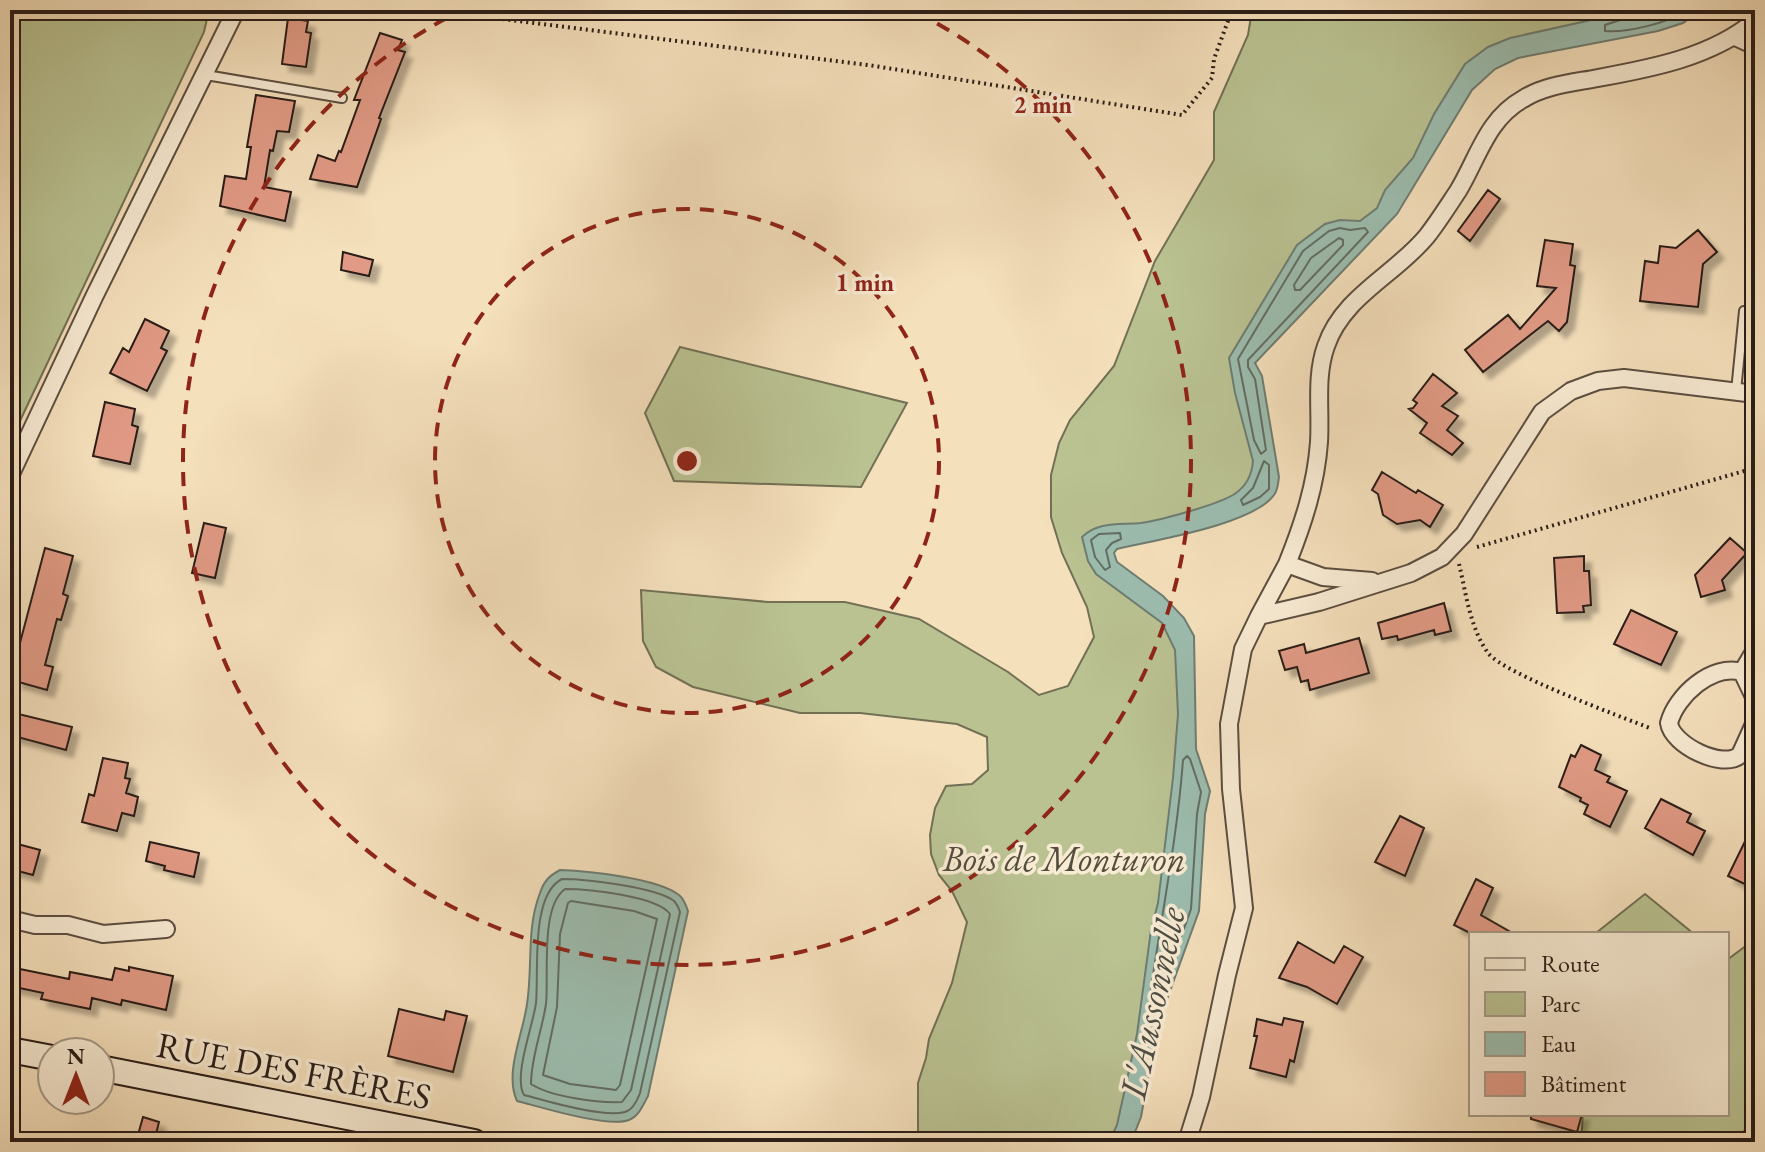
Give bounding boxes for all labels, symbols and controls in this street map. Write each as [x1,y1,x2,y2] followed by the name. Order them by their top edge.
[1014,89,1073,120] text: 2 min
[836,267,895,298] text: 1 min
[673,447,701,475] centre of rings
[942,835,1185,882] park label: Bois de Monturon
[1107,901,1196,1104] water label: L'Aussonnelle
[1469,932,1729,1116] legend
[1541,948,1600,979] text: Route
[1541,988,1580,1019] text: Parc
[153,1021,435,1120] street label: RUE DES FRÈRES
[1541,1028,1577,1059] text: Eau
[36,1036,116,1116] north arrow
[67,1042,85,1071] text: N
[1541,1068,1627,1099] text: Bâtiment

